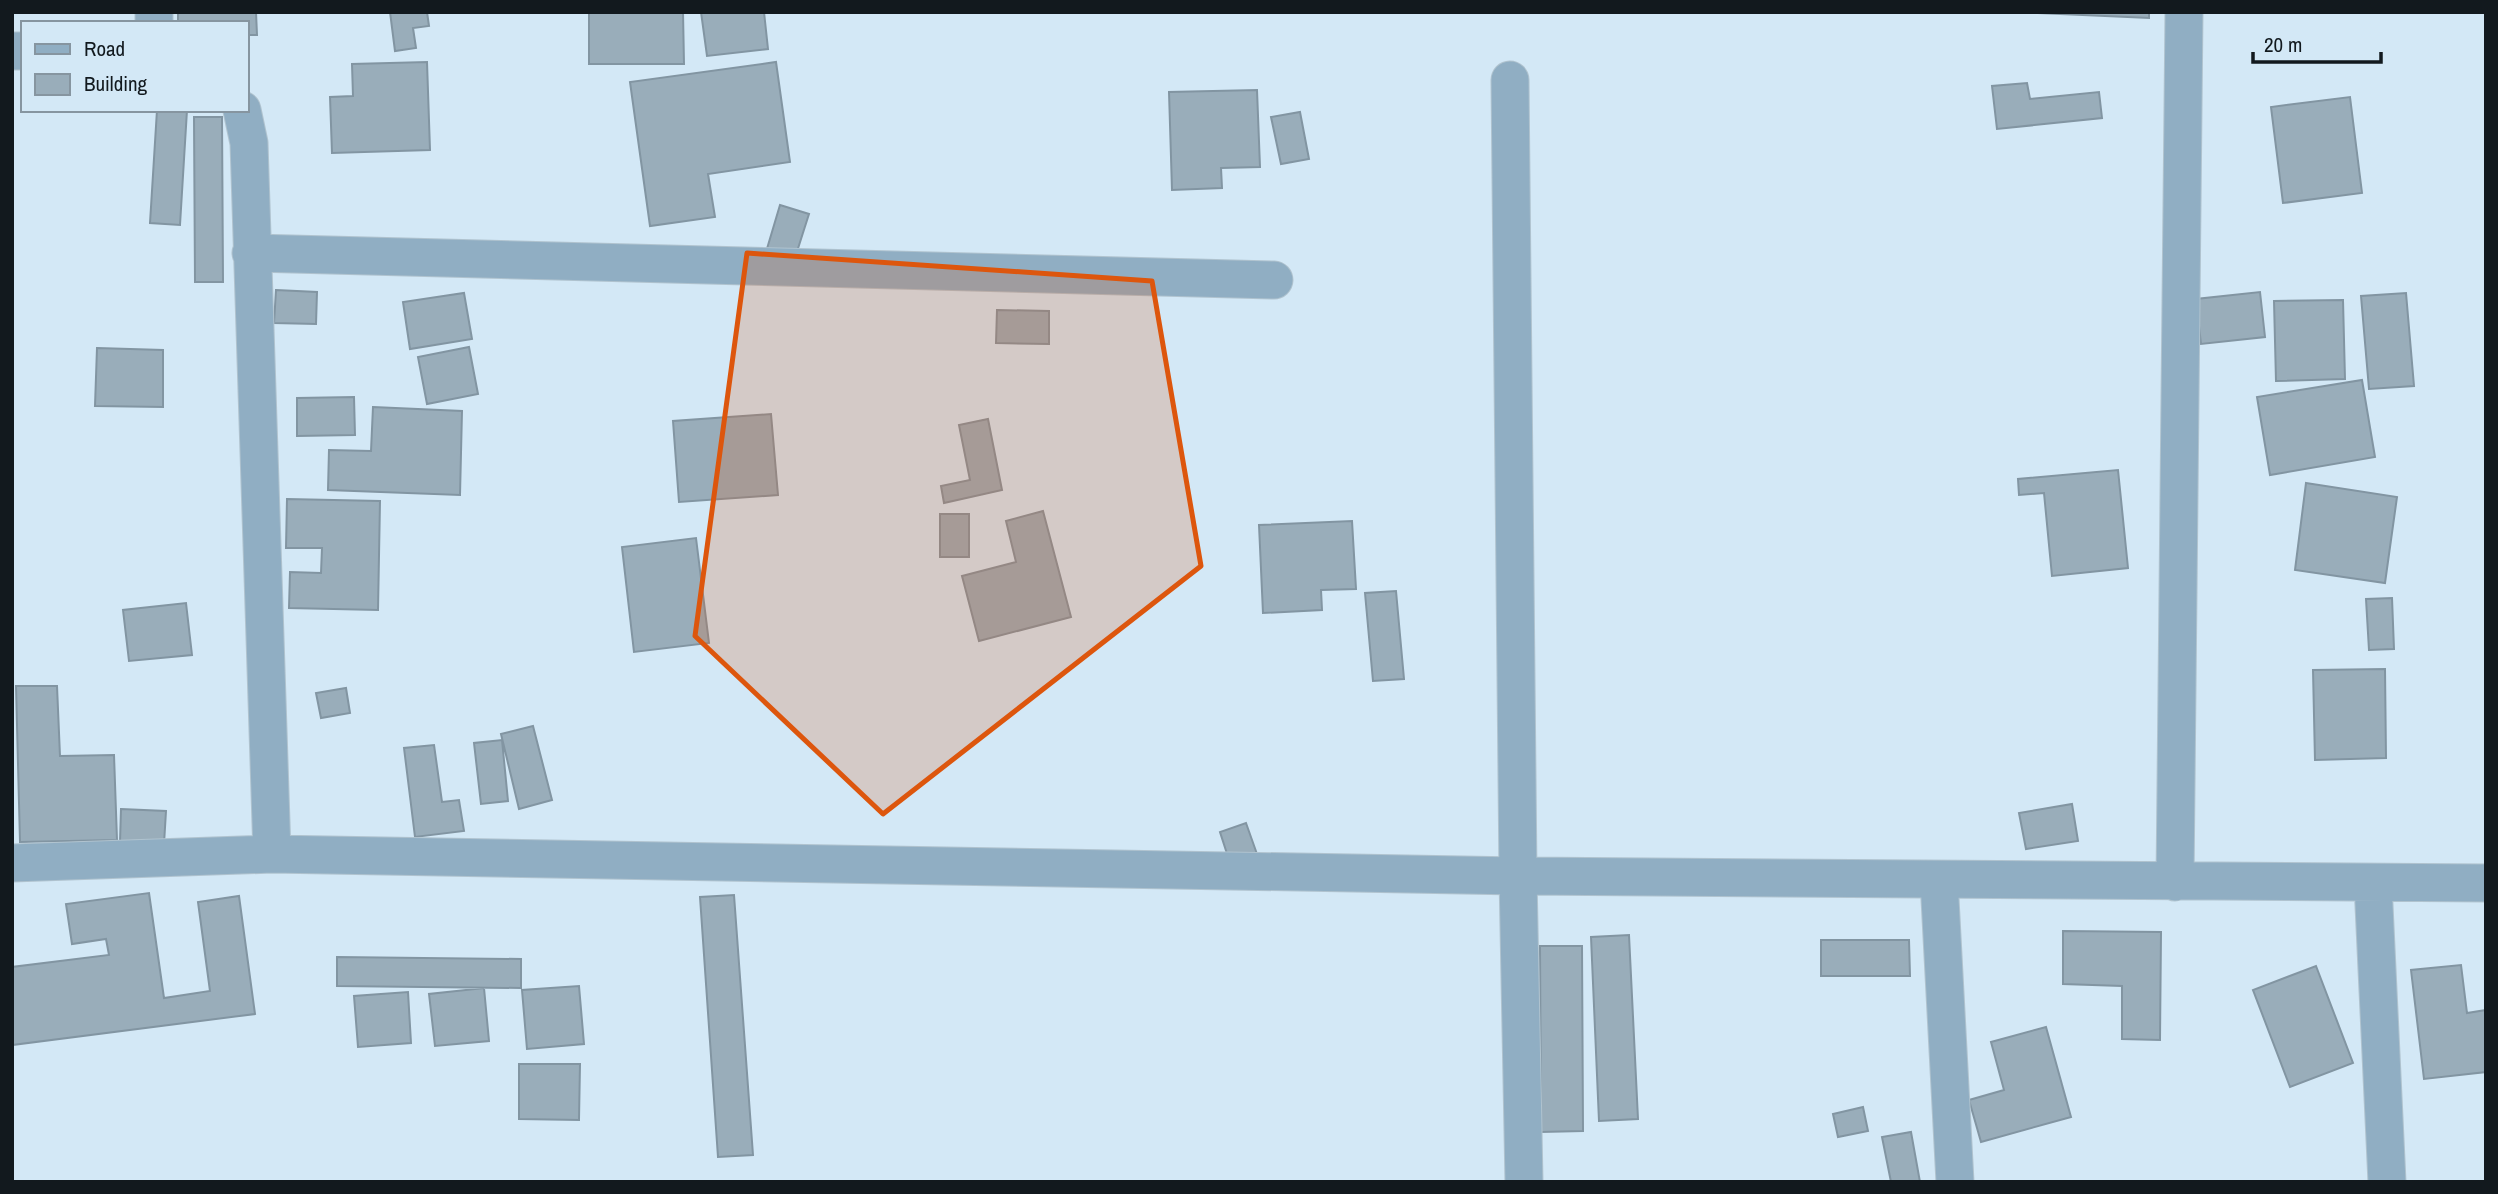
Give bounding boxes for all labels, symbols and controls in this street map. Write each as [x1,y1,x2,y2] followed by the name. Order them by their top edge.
[21,21,248,112] legend
[2253,21,2381,65] scale bar
[2264,30,2302,59] text: 20 m
[84,34,125,63] text: Road
[84,69,148,98] text: Building

